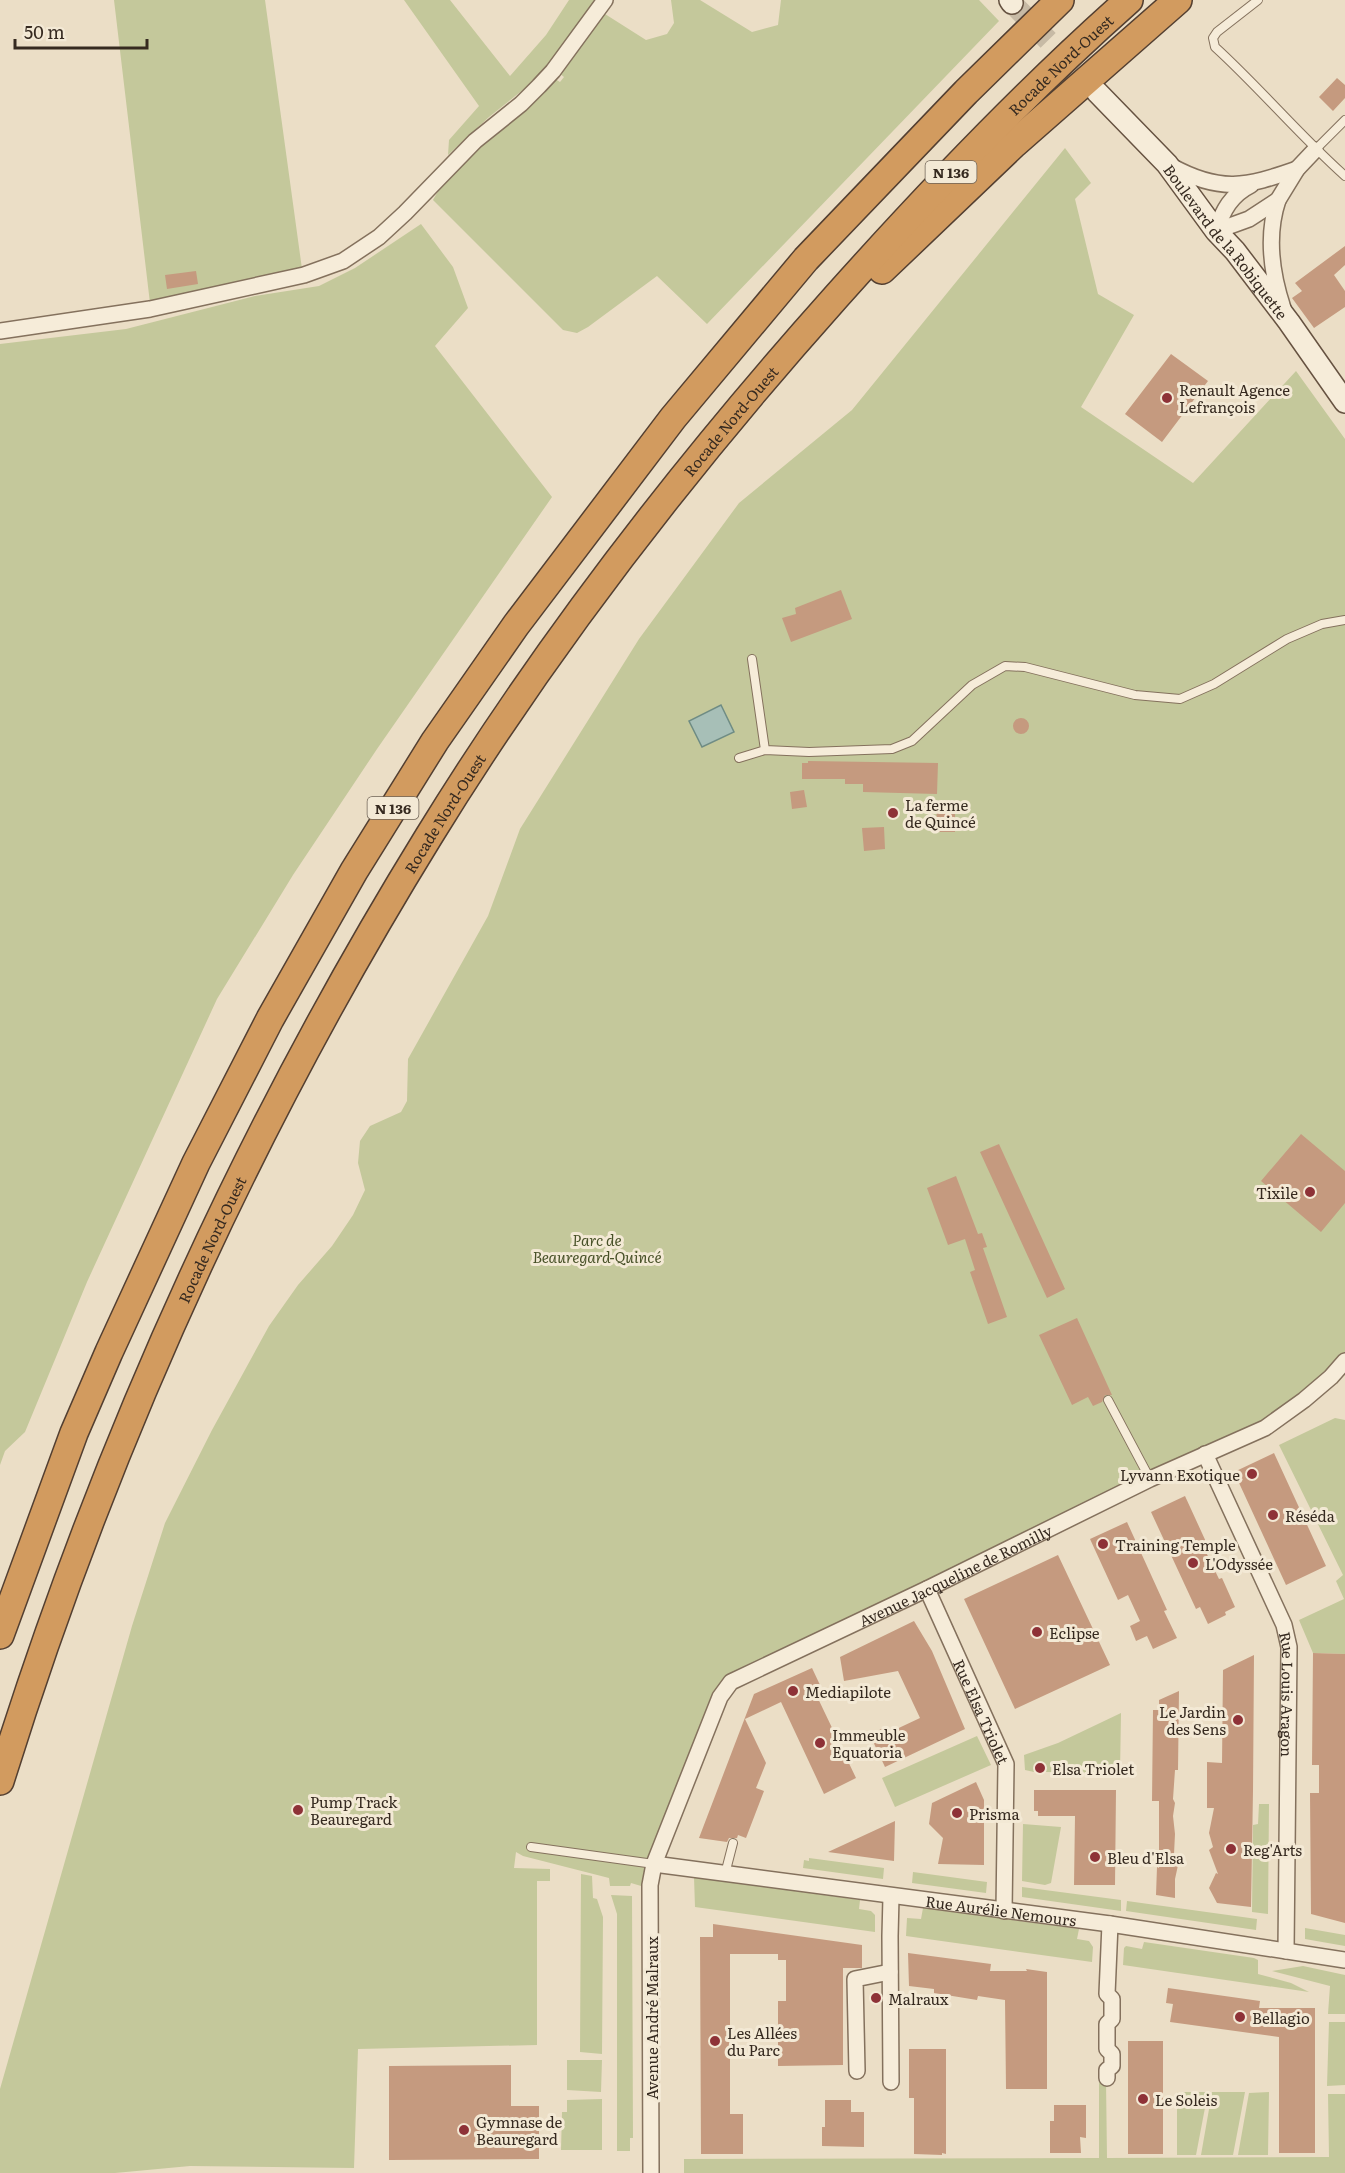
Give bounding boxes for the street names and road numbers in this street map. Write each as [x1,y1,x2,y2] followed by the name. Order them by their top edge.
[1002,8,1118,120] street label: Rocade Nord-Ouest
[1159,159,1294,324] street label: Boulevard de la Robiquette
[926,161,976,183] road number: N 136
[677,360,783,481] street label: Rocade Nord-Ouest
[398,748,490,877] street label: Rocade Nord-Ouest
[368,797,418,819] road number: N 136
[171,1172,251,1306] street label: Rocade Nord-Ouest
[855,1518,1056,1631] street label: Avenue Jacqueline de Romilly
[1274,1629,1301,1757] street label: Rue Louis Aragon
[948,1655,1016,1767] street label: Rue Elsa Triolet
[924,1888,1078,1931] street label: Rue Aurélie Nemours
[640,1936,663,2100] street label: Avenue André Malraux

